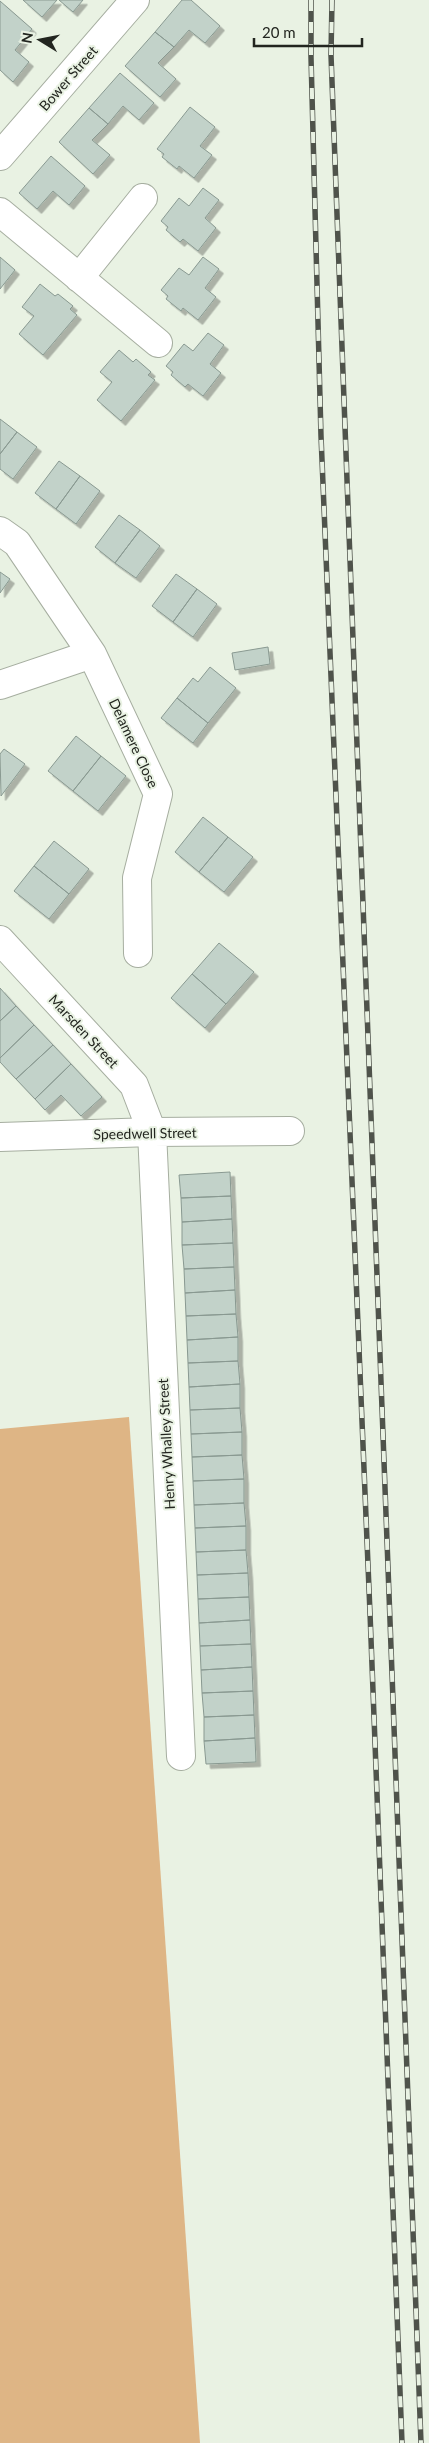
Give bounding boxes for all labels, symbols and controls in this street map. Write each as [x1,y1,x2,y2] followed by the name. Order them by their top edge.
[15,15,65,65] north arrow
[254,15,362,47] scale bar
[262,23,296,41] text: 20 m
[17,31,36,44] text: N
[35,42,101,114] street label: Bower Street
[106,695,162,791] street label: Delamere Close
[46,991,122,1071] street label: Marsden Street
[93,1124,197,1142] street label: Speedwell Street
[154,1378,178,1510] street label: Henry Whalley Street

